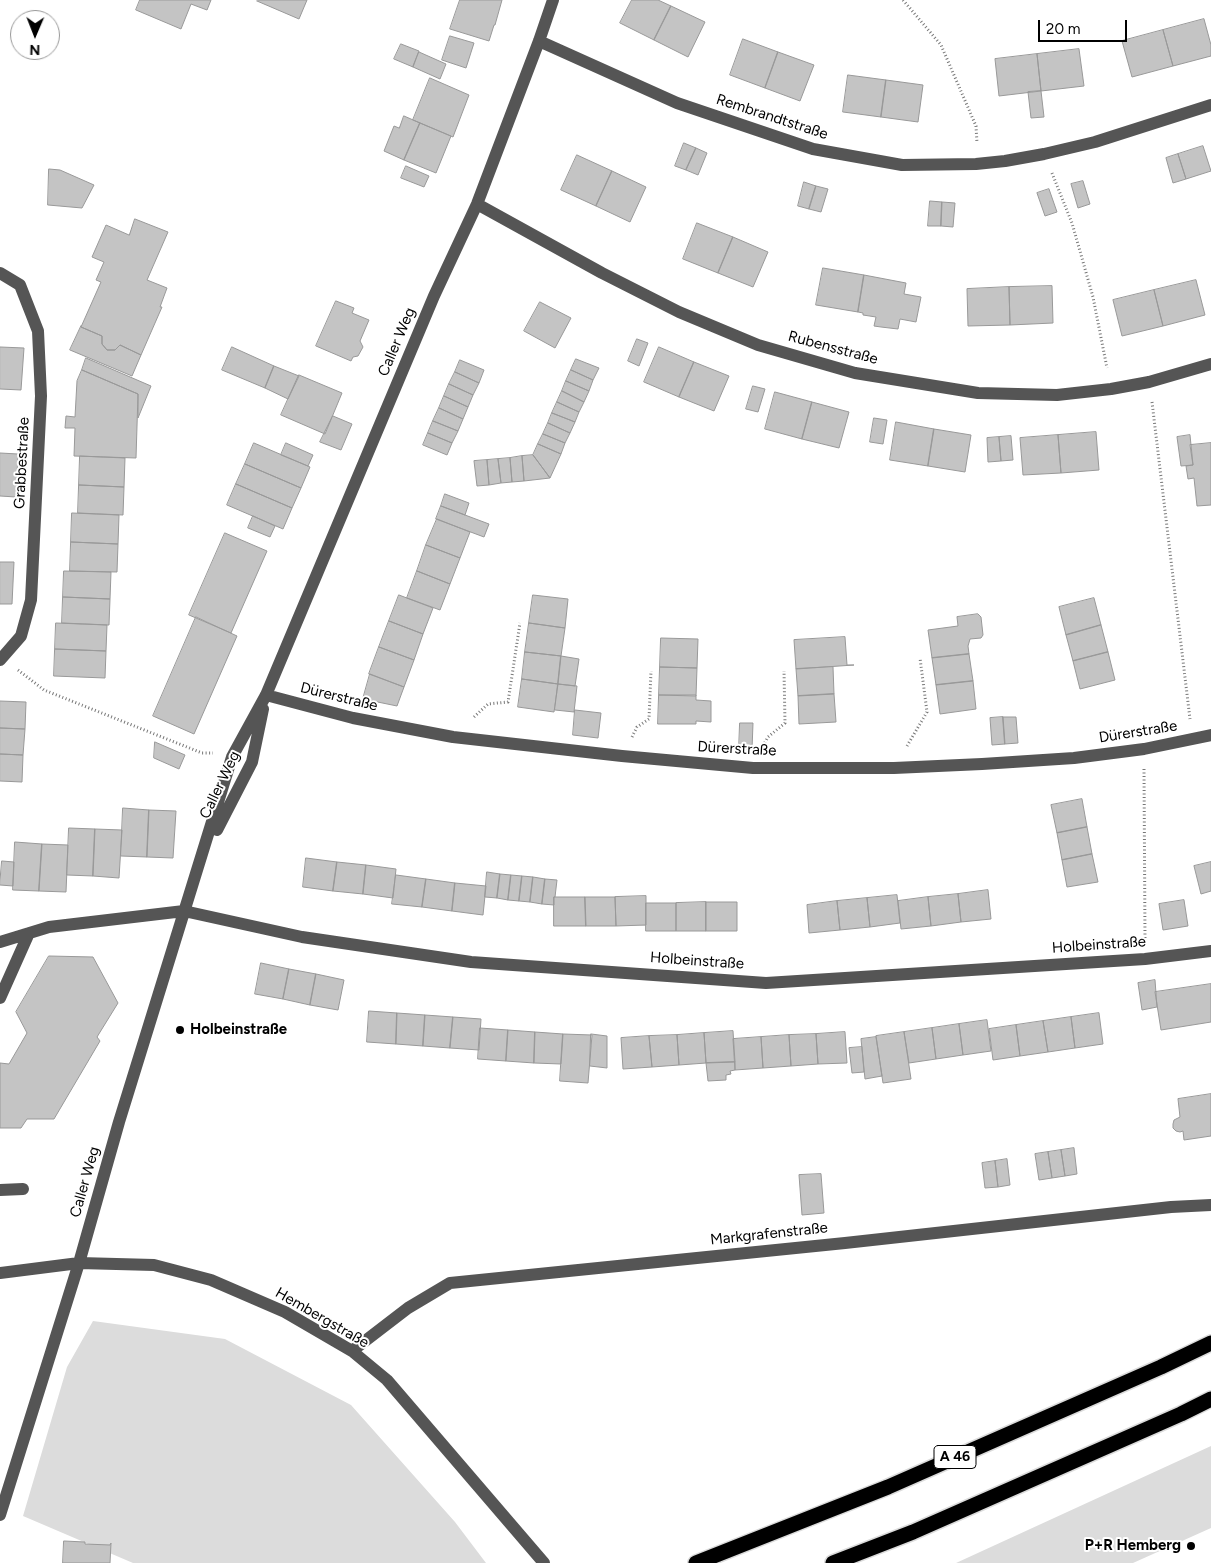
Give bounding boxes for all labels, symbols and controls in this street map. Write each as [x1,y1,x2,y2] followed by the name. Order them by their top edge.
[10,10,60,60] north arrow
[1041,10,1130,42] scale bar
[1046,20,1080,38] text: 20 m
[29,41,40,58] text: N
[714,90,830,144] street label: Rembrandtstraße
[374,305,420,379] street label: Caller Weg
[786,327,880,369] street label: Rubensstraße
[11,417,33,509] street label: Grabbestraße
[298,679,380,715] street label: Dürerstraße
[1098,717,1178,747] street label: Dürerstraße
[697,738,777,760] street label: Dürerstraße
[196,748,244,822] street label: Caller Weg
[1051,933,1147,957] street label: Holbeinstraße
[649,949,745,973] street label: Holbeinstraße
[190,1021,287,1039] place label: Holbeinstraße
[174,1024,186,1036] marker: Holbeinstraße
[66,1145,104,1219] street label: Caller Weg
[709,1219,829,1249] street label: Markgrafenstraße
[272,1284,372,1352] street label: Hembergstraße
[934,1445,976,1468] road number: A 46
[1085,1537,1181,1555] place label: P+R Hemberg
[1185,1540,1197,1552] marker: P+R Hemberg

